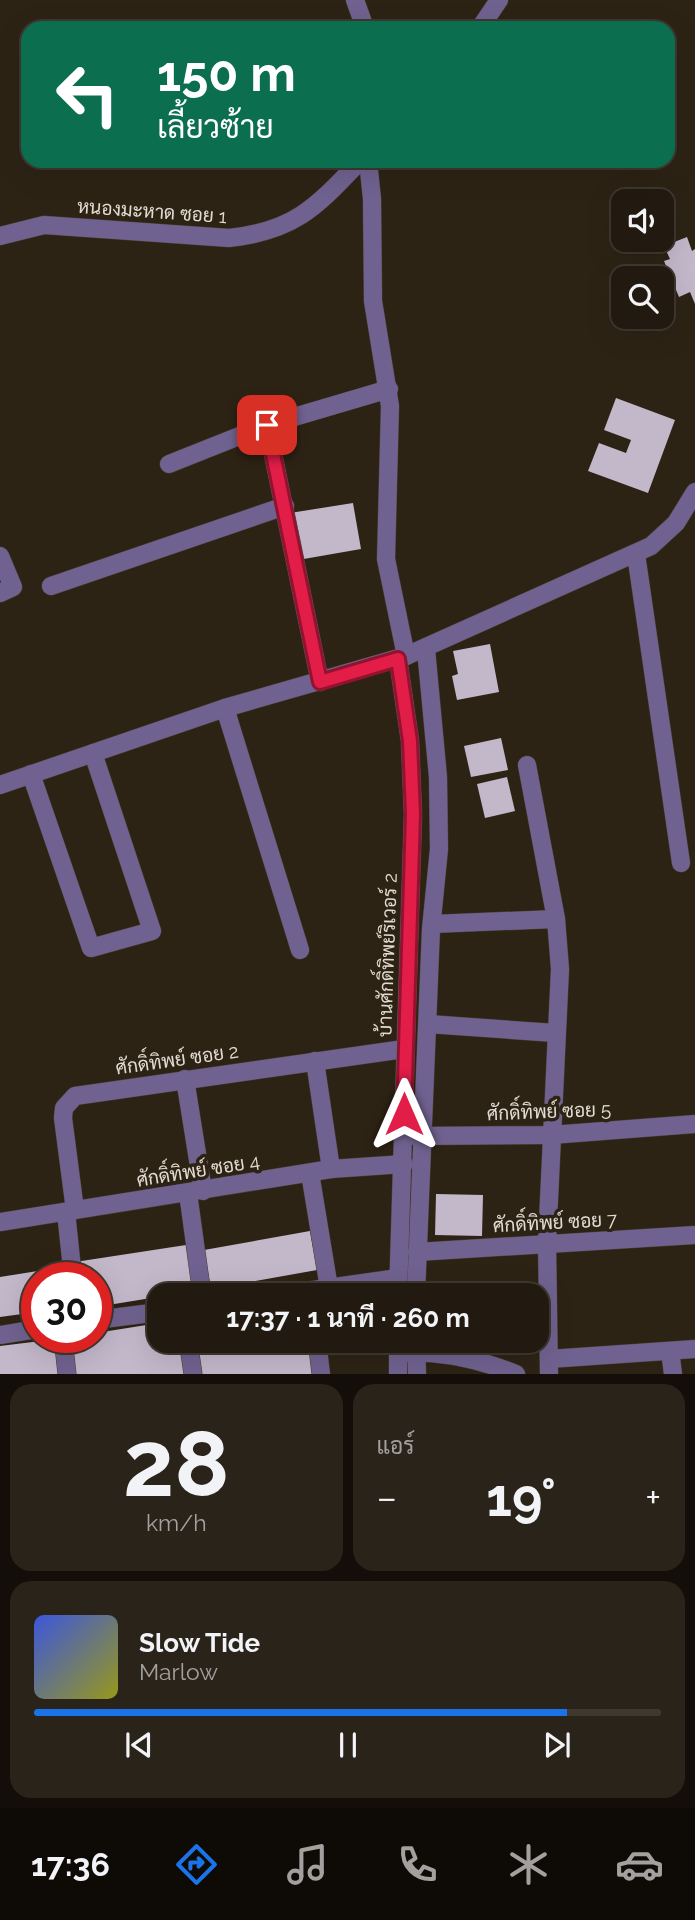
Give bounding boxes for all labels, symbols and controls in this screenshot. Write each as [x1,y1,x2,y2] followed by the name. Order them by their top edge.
[157,45,296,102] text: 150 m
[42,49,133,140] icon: left
[157,108,274,145] text: เลี้ยวซ้าย
[611,189,674,329] map controls
[611,189,674,252] button: sound
[76,195,228,227] street label: หนองมะหาด ซอย 1
[611,266,674,329] button: search
[237,395,297,455] pin
[248,406,286,444] icon: arrive
[366,872,401,1037] street label: บ้านศักดิ์ทิพย์ริเวอร์ 2
[113,1032,240,1079] street label: ศักดิ์ทิพย์ ซอย 2
[367,1077,441,1151] position arrow
[486,1091,612,1124] street label: ศักดิ์ทิพย์ ซอย 5
[134,1142,261,1191] street label: ศักดิ์ทิพย์ ซอย 4
[492,1201,618,1236] street label: ศักดิ์ทิพย์ ซอย 7
[21,1262,112,1353] speed limit sign: 30
[226,1303,470,1333] text: 17:37 · 1 นาที · 260 m
[123,1410,229,1517] text: 28
[377,1432,414,1459] text: แอร์
[486,1467,556,1528] text: 19°
[377,1475,397,1520] text: −
[645,1475,661,1520] text: +
[146,1509,207,1536] text: km/h
[139,1628,260,1658] text: Slow Tide
[139,1658,218,1685] text: Marlow
[120,1726,158,1764] icon: previous
[329,1726,367,1764] icon: pause
[538,1726,576,1764] icon: next
[172,1840,221,1889] icon: directions
[283,1840,332,1889] icon: music
[393,1840,442,1889] icon: phone
[504,1840,553,1889] icon: climate
[615,1840,664,1889] icon: car
[31,1846,110,1883] text: 17:36

